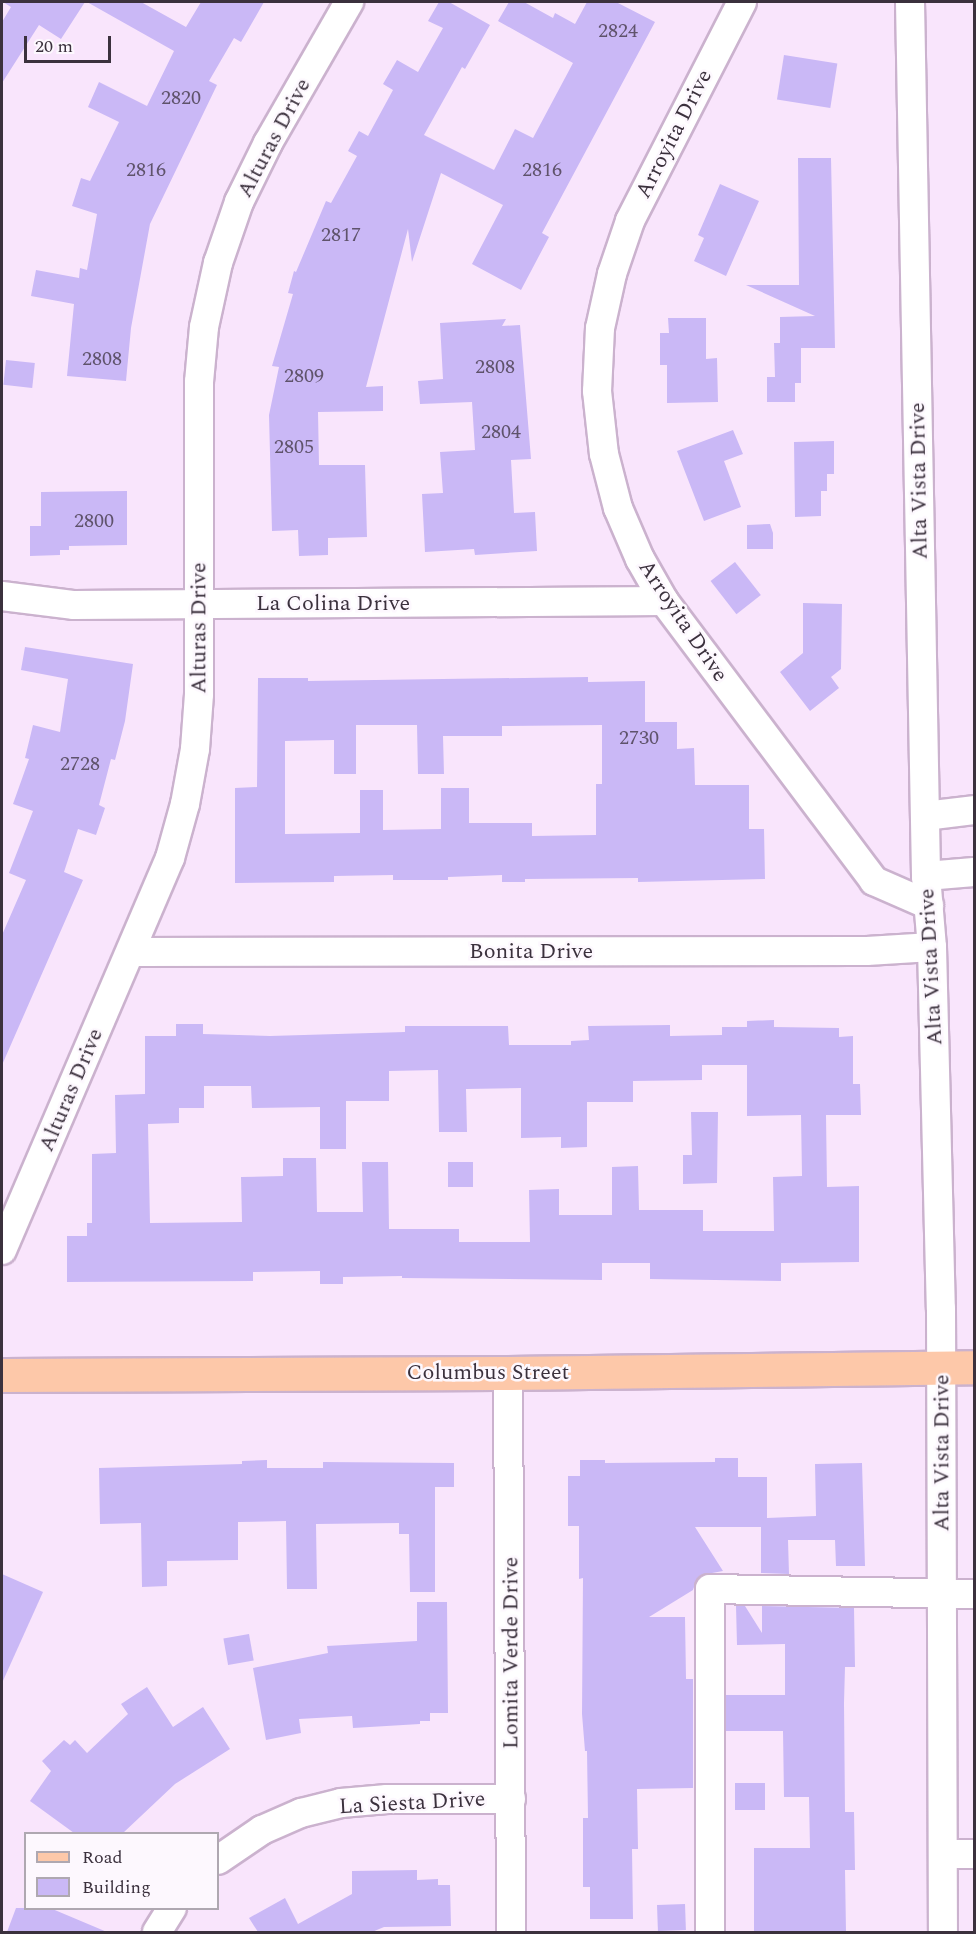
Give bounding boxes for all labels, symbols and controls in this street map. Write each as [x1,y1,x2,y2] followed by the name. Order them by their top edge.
[598,19,638,43] house number: 2824
[27,24,114,62] scale bar
[35,33,73,60] text: 20 m
[630,65,718,203] street label: Arroyita Drive
[231,74,317,202] street label: Alturas Drive
[161,86,201,110] house number: 2820
[126,158,166,182] house number: 2816
[522,158,562,182] house number: 2816
[321,223,361,247] house number: 2817
[82,347,122,371] house number: 2808
[475,355,515,379] house number: 2808
[284,364,324,388] house number: 2809
[904,402,934,560] street label: Alta Vista Drive
[481,420,521,444] house number: 2804
[274,435,314,459] house number: 2805
[74,509,114,533] house number: 2800
[633,555,733,687] street label: Arroyita Drive
[186,562,212,694] street label: Alturas Drive
[256,591,410,617] street label: La Colina Drive
[619,726,659,750] house number: 2730
[60,752,100,776] house number: 2728
[914,888,948,1046] street label: Alta Vista Drive
[469,939,593,965] street label: Bonita Drive
[33,1024,109,1156] street label: Alturas Drive
[407,1360,569,1386] street label: Columbus Street
[929,1374,955,1532] street label: Alta Vista Drive
[498,1557,524,1749] street label: Lomita Verde Drive
[338,1786,486,1820] street label: La Siesta Drive
[24,1832,219,1910] legend
[82,1844,123,1871] text: Road
[82,1874,151,1901] text: Building

